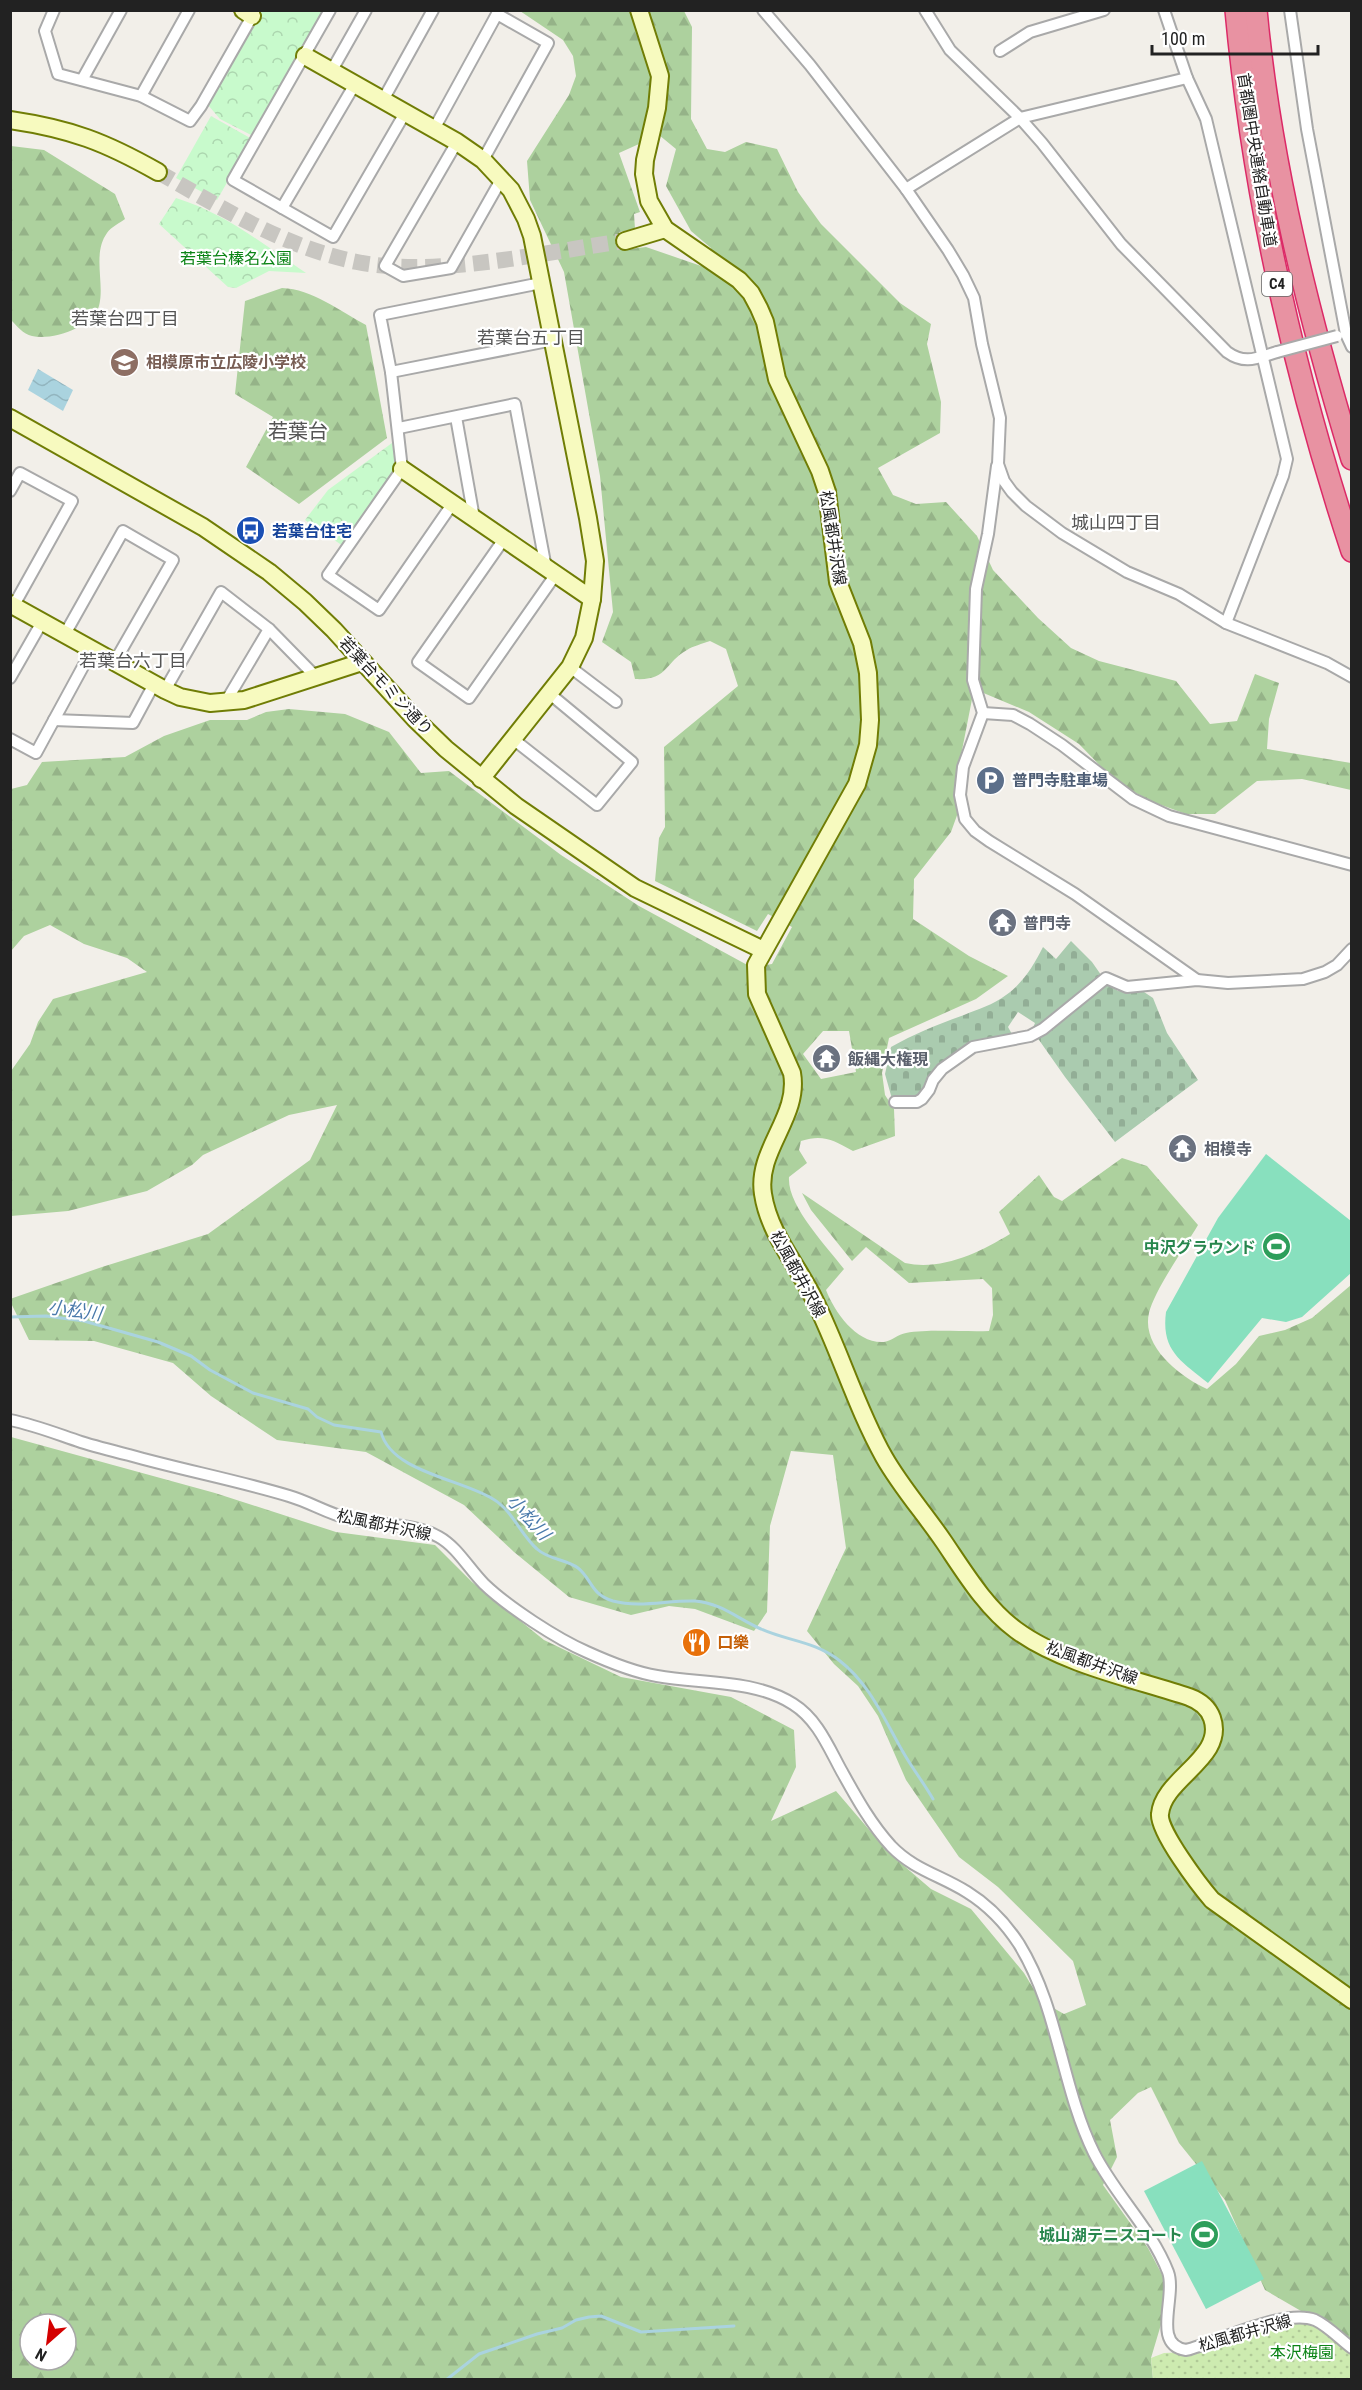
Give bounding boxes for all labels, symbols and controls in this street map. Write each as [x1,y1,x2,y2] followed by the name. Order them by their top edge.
[1152,18,1318,56] scale bar
[1161,28,1205,49] text: 100 m
[1234,72,1280,248] street label: 首都圏中央連絡自動車道
[180,249,292,268] park label: 若葉台榛名公園
[1262,272,1292,296] road number: C4
[71,308,179,329] district label: 若葉台四丁目
[477,327,585,348] district label: 若葉台五丁目
[109,346,141,378] school or university icon: 相模原市立広陵小学校
[146,353,306,372] place label: 相模原市立広陵小学校
[268,419,328,443] district label: 若葉台
[816,489,850,587] street label: 松風都井沢線
[1071,512,1161,533] district label: 城山四丁目
[235,515,267,547] bus stop icon: 若葉台住宅
[272,522,352,541] place label: 若葉台住宅
[335,633,437,739] street label: 若葉台モミジ通り
[79,650,187,671] district label: 若葉台六丁目
[975,764,1007,796] parking icon: 普門寺駐車場
[1012,771,1108,790] place label: 普門寺駐車場
[986,907,1018,939] temple icon: 普門寺
[1023,914,1071,933] place label: 普門寺
[811,1043,843,1075] temple icon: 飯縄大権現
[847,1050,928,1069] place label: 飯縄大権現
[1167,1133,1199,1165] temple icon: 相模寺
[1204,1140,1252,1159] place label: 相模寺
[766,1227,830,1321] street label: 松風都井沢線
[1261,1231,1293,1263] sports icon: 中沢グラウンド
[1144,1238,1256,1257] place label: 中沢グラウンド
[47,1296,105,1324] water label: 小松川
[503,1490,556,1546] water label: 小松川
[335,1506,433,1544] street label: 松風都井沢線
[680,1626,712,1658] restaurant icon: 口樂
[717,1633,749,1652] place label: 口樂
[1044,1638,1140,1688] street label: 松風都井沢線
[1188,2219,1220,2251] sports icon: 城山湖テニスコート
[1039,2226,1183,2245] place label: 城山湖テニスコート
[1196,2311,1294,2355] street label: 松風都井沢線
[18,2312,78,2372] north arrow
[1270,2343,1334,2362] park label: 本沢梅園
[32,2344,50,2365] text: N

